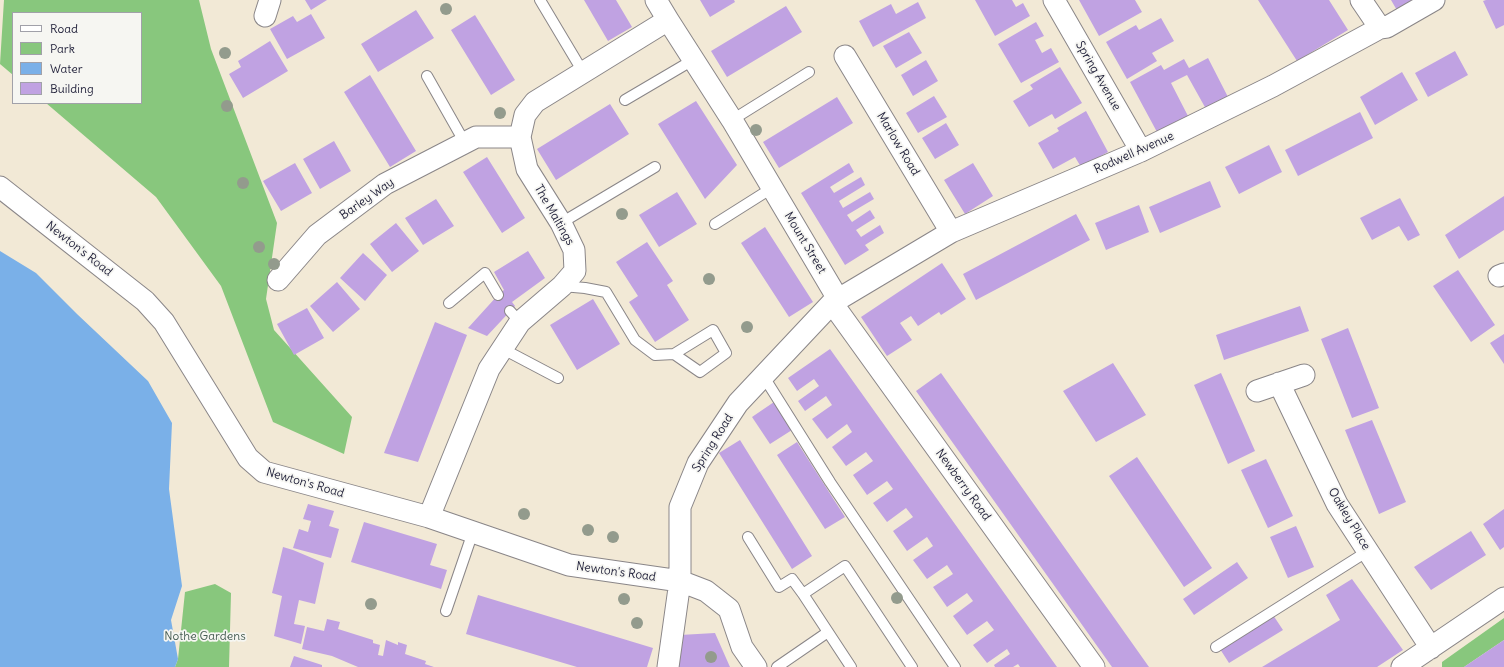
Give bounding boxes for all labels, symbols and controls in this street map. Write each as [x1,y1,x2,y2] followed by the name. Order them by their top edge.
[12,12,142,104] legend
[50,21,78,36] text: Road
[1072,39,1124,113] street label: Spring Avenue
[50,41,75,56] text: Park
[50,61,83,76] text: Water
[50,81,94,96] text: Building
[873,110,923,178] street label: Marlow Road
[1092,129,1176,177] street label: Rodwell Avenue
[337,175,397,223] street label: Barley Way
[531,182,577,248] street label: The Maltings
[781,210,829,276] street label: Mount Street
[43,219,115,279] street label: Newton's Road
[689,411,737,475] street label: Spring Road
[932,446,994,524] street label: Newberry Road
[264,465,346,501] street label: Newton's Road
[1325,485,1373,553] street label: Oakley Place
[575,559,657,585] street label: Newton's Road
[164,630,246,644] park label: Nothe Gardens

